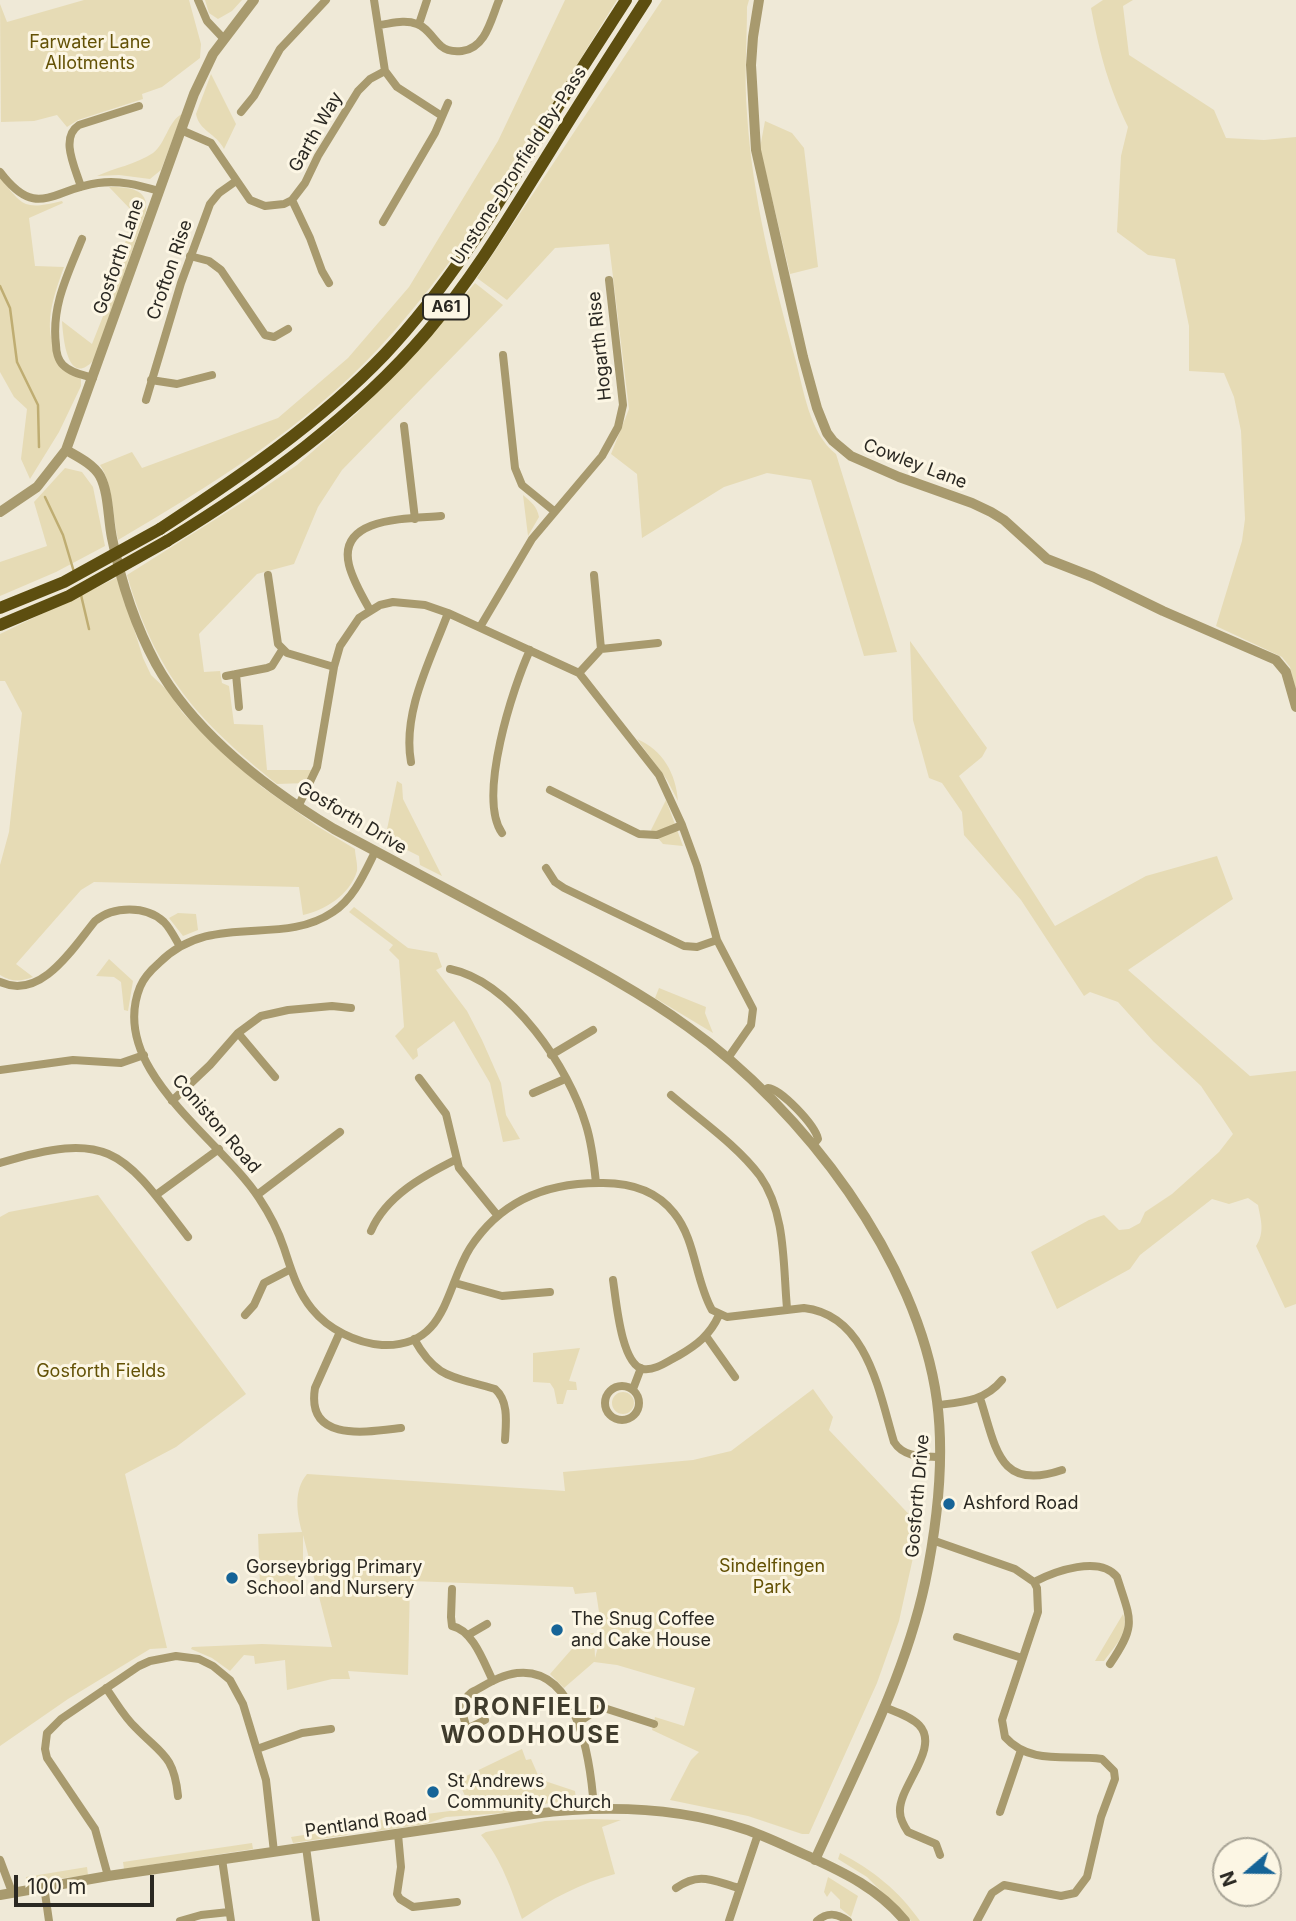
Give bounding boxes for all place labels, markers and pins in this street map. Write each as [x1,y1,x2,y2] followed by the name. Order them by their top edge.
[963,1493,1078,1515] place label: Ashford Road
[941,1496,957,1512] marker: Ashford Road
[246,1557,422,1600] place label: Gorseybrigg Primary School and Nursery
[224,1570,240,1586] marker: Gorseybrigg Primary School and Nursery
[571,1609,715,1652] place label: The Snug Coffee and Cake House
[549,1622,565,1638] marker: The Snug Coffee and Cake House
[447,1771,611,1814] place label: St Andrews Community Church
[425,1784,441,1800] marker: St Andrews Community Church

